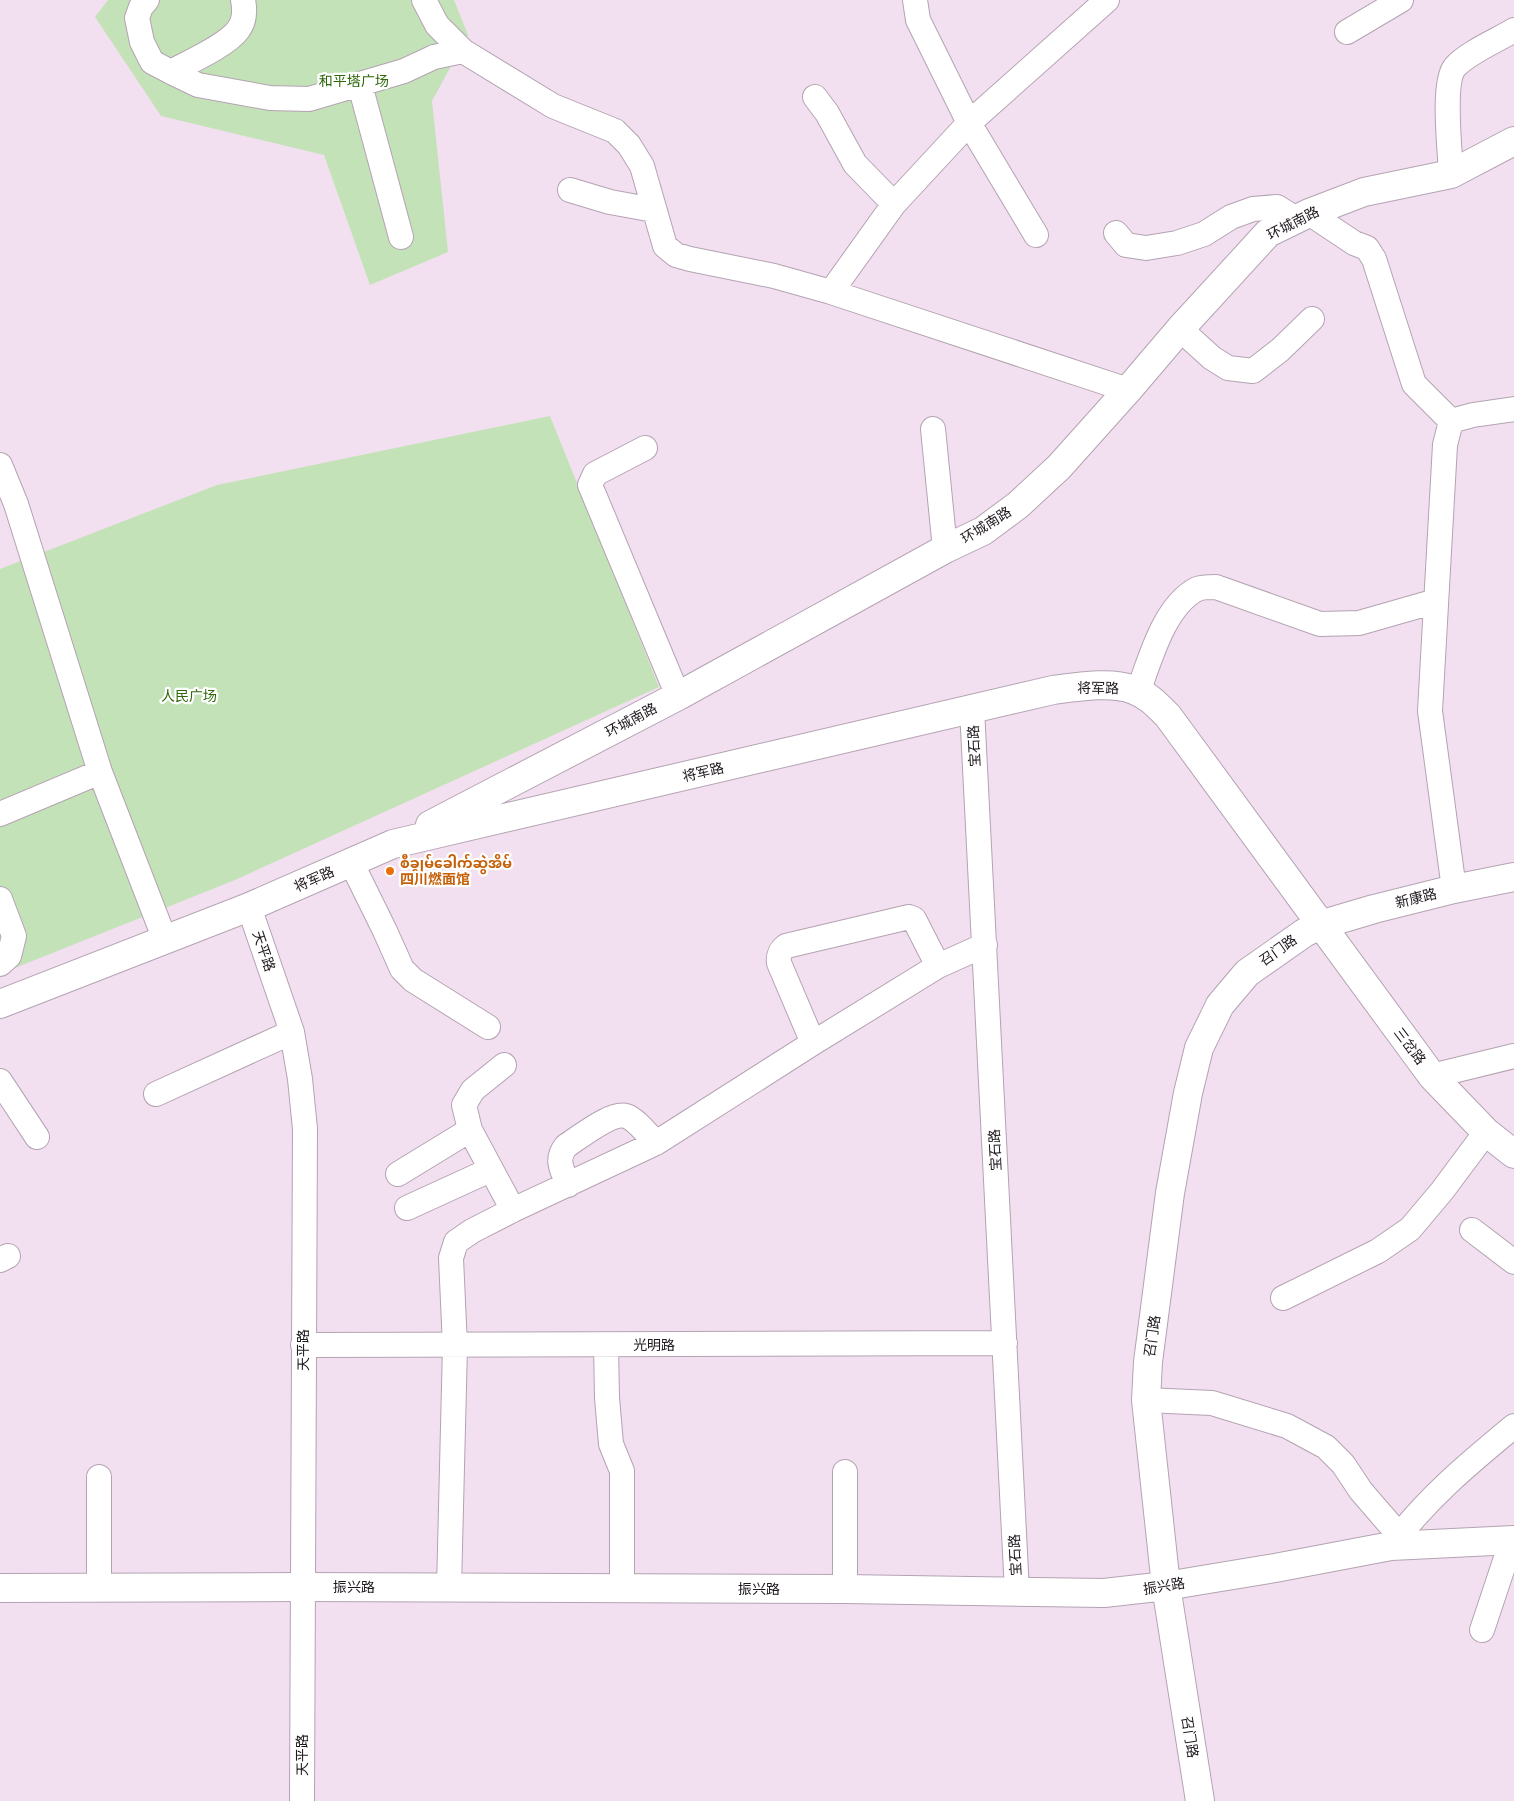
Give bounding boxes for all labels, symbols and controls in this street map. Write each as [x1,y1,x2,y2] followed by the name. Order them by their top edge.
[319,73,389,90] park label: 和平塔广场
[1264,203,1322,244] street label: 环城南路
[958,503,1015,547] street label: 环城南路
[1077,680,1119,697] street label: 将军路
[161,688,217,705] park label: 人民广场
[603,700,660,741] street label: 环城南路
[965,725,984,767] street label: 宝石路
[681,759,725,785] street label: 将军路
[400,853,512,888] place label: စီချွမ်ခေါက်ဆွဲအိမ် 四川燃面馆
[292,863,337,896] street label: 将军路
[384,865,396,877] marker: စီချွမ်ခေါက်ဆွဲအိမ် 四川燃面馆
[1394,885,1439,912] street label: 新康路
[249,929,278,974] street label: 天平路
[1256,931,1300,969] street label: 召门路
[1390,1024,1429,1068] street label: 三岔路
[986,1129,1005,1171] street label: 宝石路
[1141,1314,1164,1358] street label: 召门路
[295,1329,312,1371] street label: 天平路
[633,1337,675,1354] street label: 光明路
[1006,1534,1025,1576] street label: 宝石路
[1142,1575,1186,1598] street label: 振兴路
[333,1579,375,1596] street label: 振兴路
[738,1581,780,1598] street label: 振兴路
[1178,1715,1201,1759] street label: 召门路
[294,1734,311,1776] street label: 天平路

